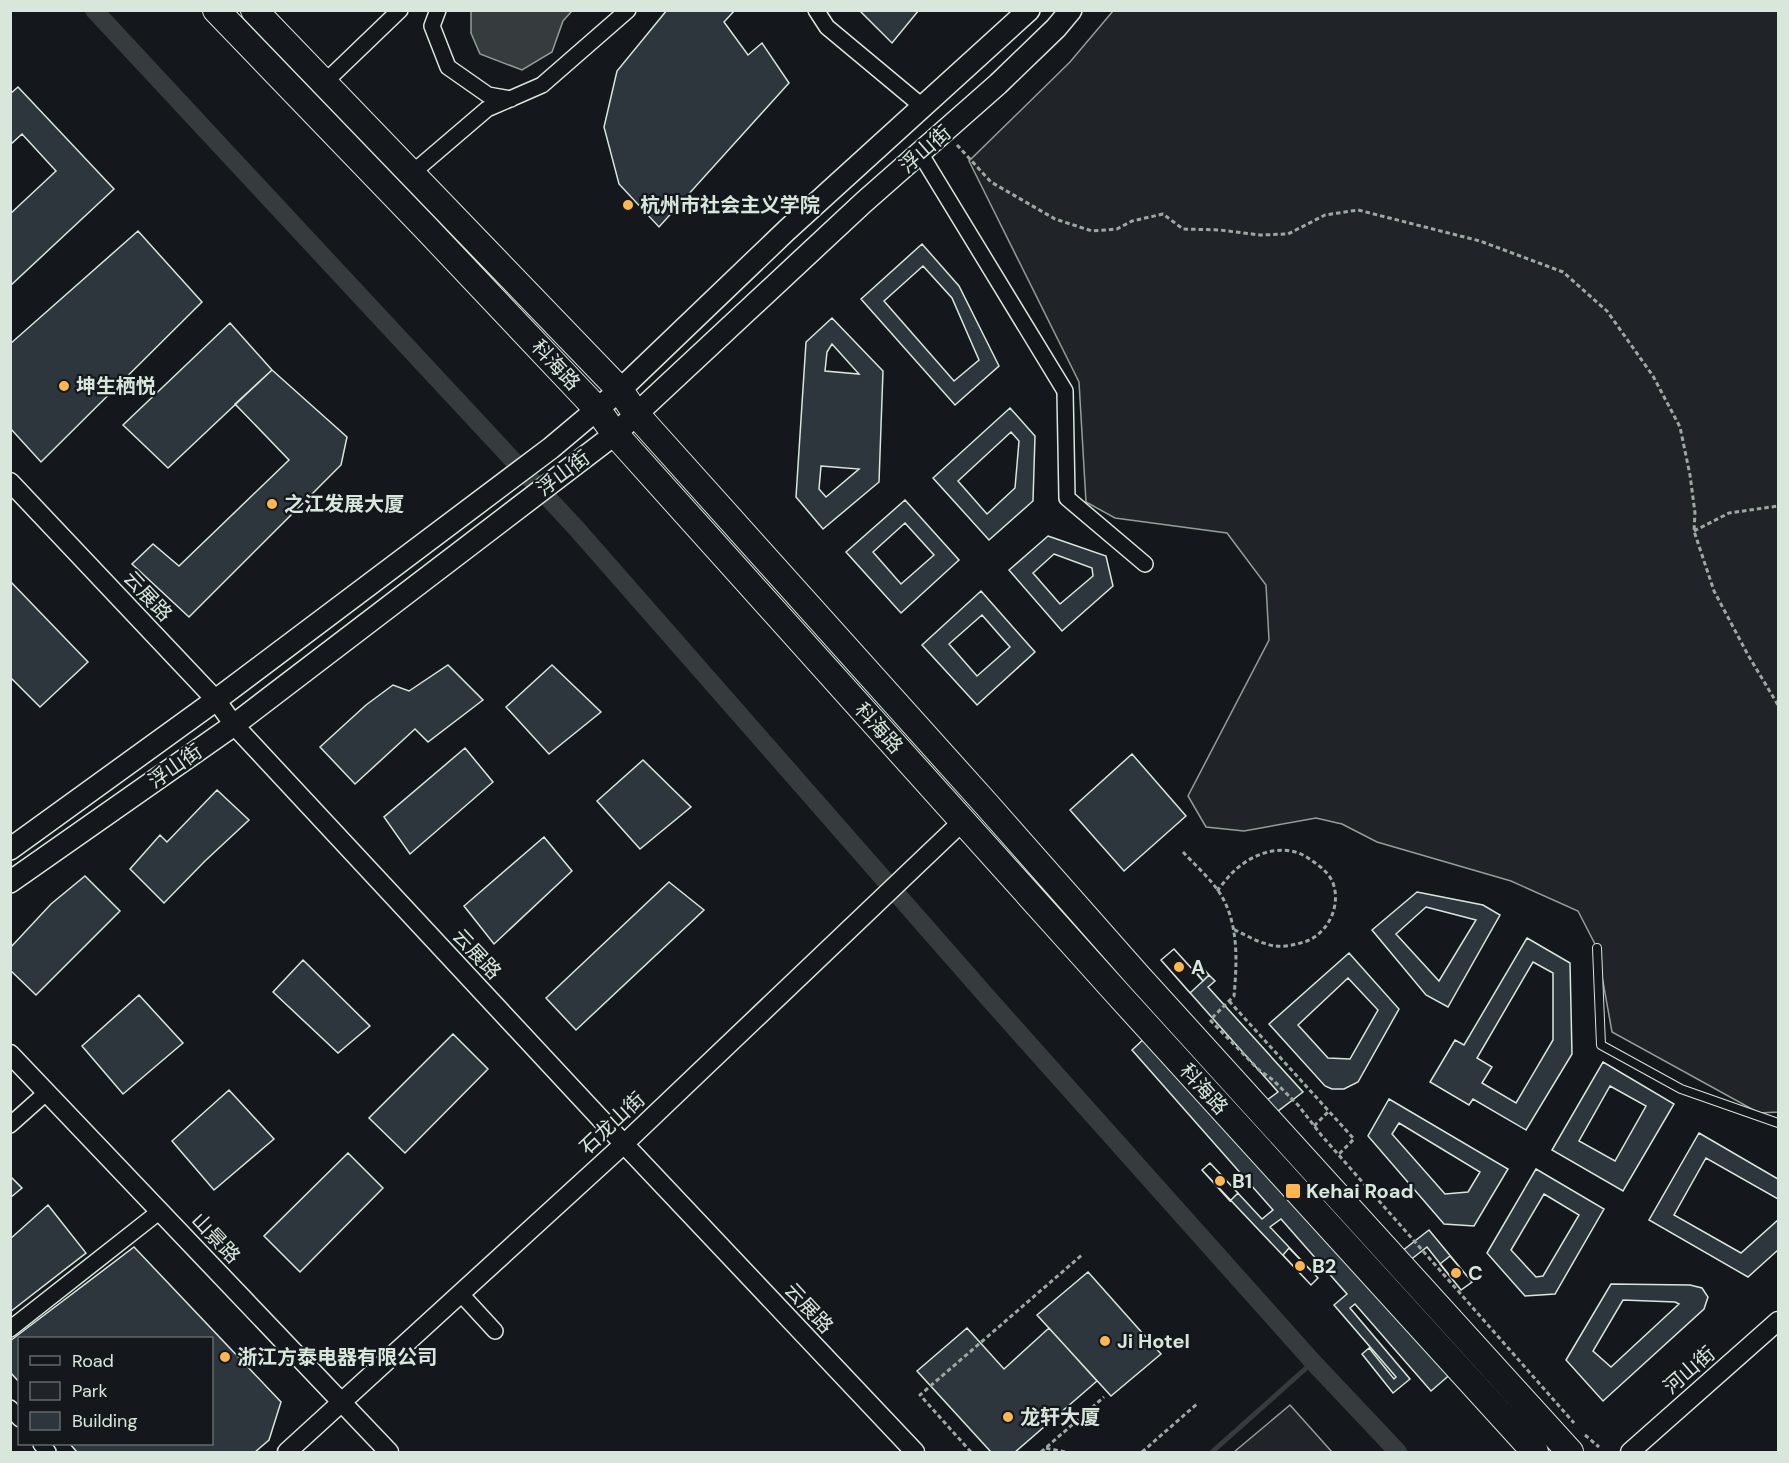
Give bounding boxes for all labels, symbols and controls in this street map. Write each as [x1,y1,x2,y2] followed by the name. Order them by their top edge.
[894,120,956,178] street label: 浮山街
[640,192,820,218] place label: 杭州市社会主义学院
[621,198,635,212] marker: 杭州市社会主义学院
[526,334,586,396] street label: 科海路
[76,373,156,399] place label: 坤生栖悦
[57,379,71,393] marker: 坤生栖悦
[531,445,595,501] street label: 浮山街
[284,491,404,517] place label: 之江发展大厦
[265,497,279,511] marker: 之江发展大厦
[118,565,178,627] street label: 云展路
[849,697,909,759] street label: 科海路
[143,738,207,794] street label: 浮山街
[447,923,507,985] street label: 云展路
[1191,954,1205,980] place label: A
[1172,960,1186,974] marker: A
[1174,1058,1234,1120] street label: 科海路
[574,1086,650,1160] street label: 石龙山街
[1232,1168,1252,1194] place label: B1
[1213,1174,1227,1188] marker: B1
[1306,1178,1414,1204] place label: Kehai Road
[1284,1182,1302,1200] marker: Kehai Road
[186,1207,246,1269] street label: 山景路
[1312,1253,1336,1279] place label: B2
[1293,1259,1307,1273] marker: B2
[1468,1260,1483,1286] place label: C
[1449,1266,1463,1280] marker: C
[779,1277,839,1339] street label: 云展路
[1117,1328,1190,1354] place label: Ji Hotel
[1098,1334,1112,1348] marker: Ji Hotel
[18,1337,213,1445] legend
[1658,1341,1720,1399] street label: 河山街
[237,1344,437,1370] place label: 浙江方泰电器有限公司
[72,1349,114,1373] text: Road
[218,1350,232,1364] marker: 浙江方泰电器有限公司
[72,1379,108,1403] text: Park
[1020,1404,1100,1430] place label: 龙轩大厦
[72,1409,137,1433] text: Building
[1001,1410,1015,1424] marker: 龙轩大厦

